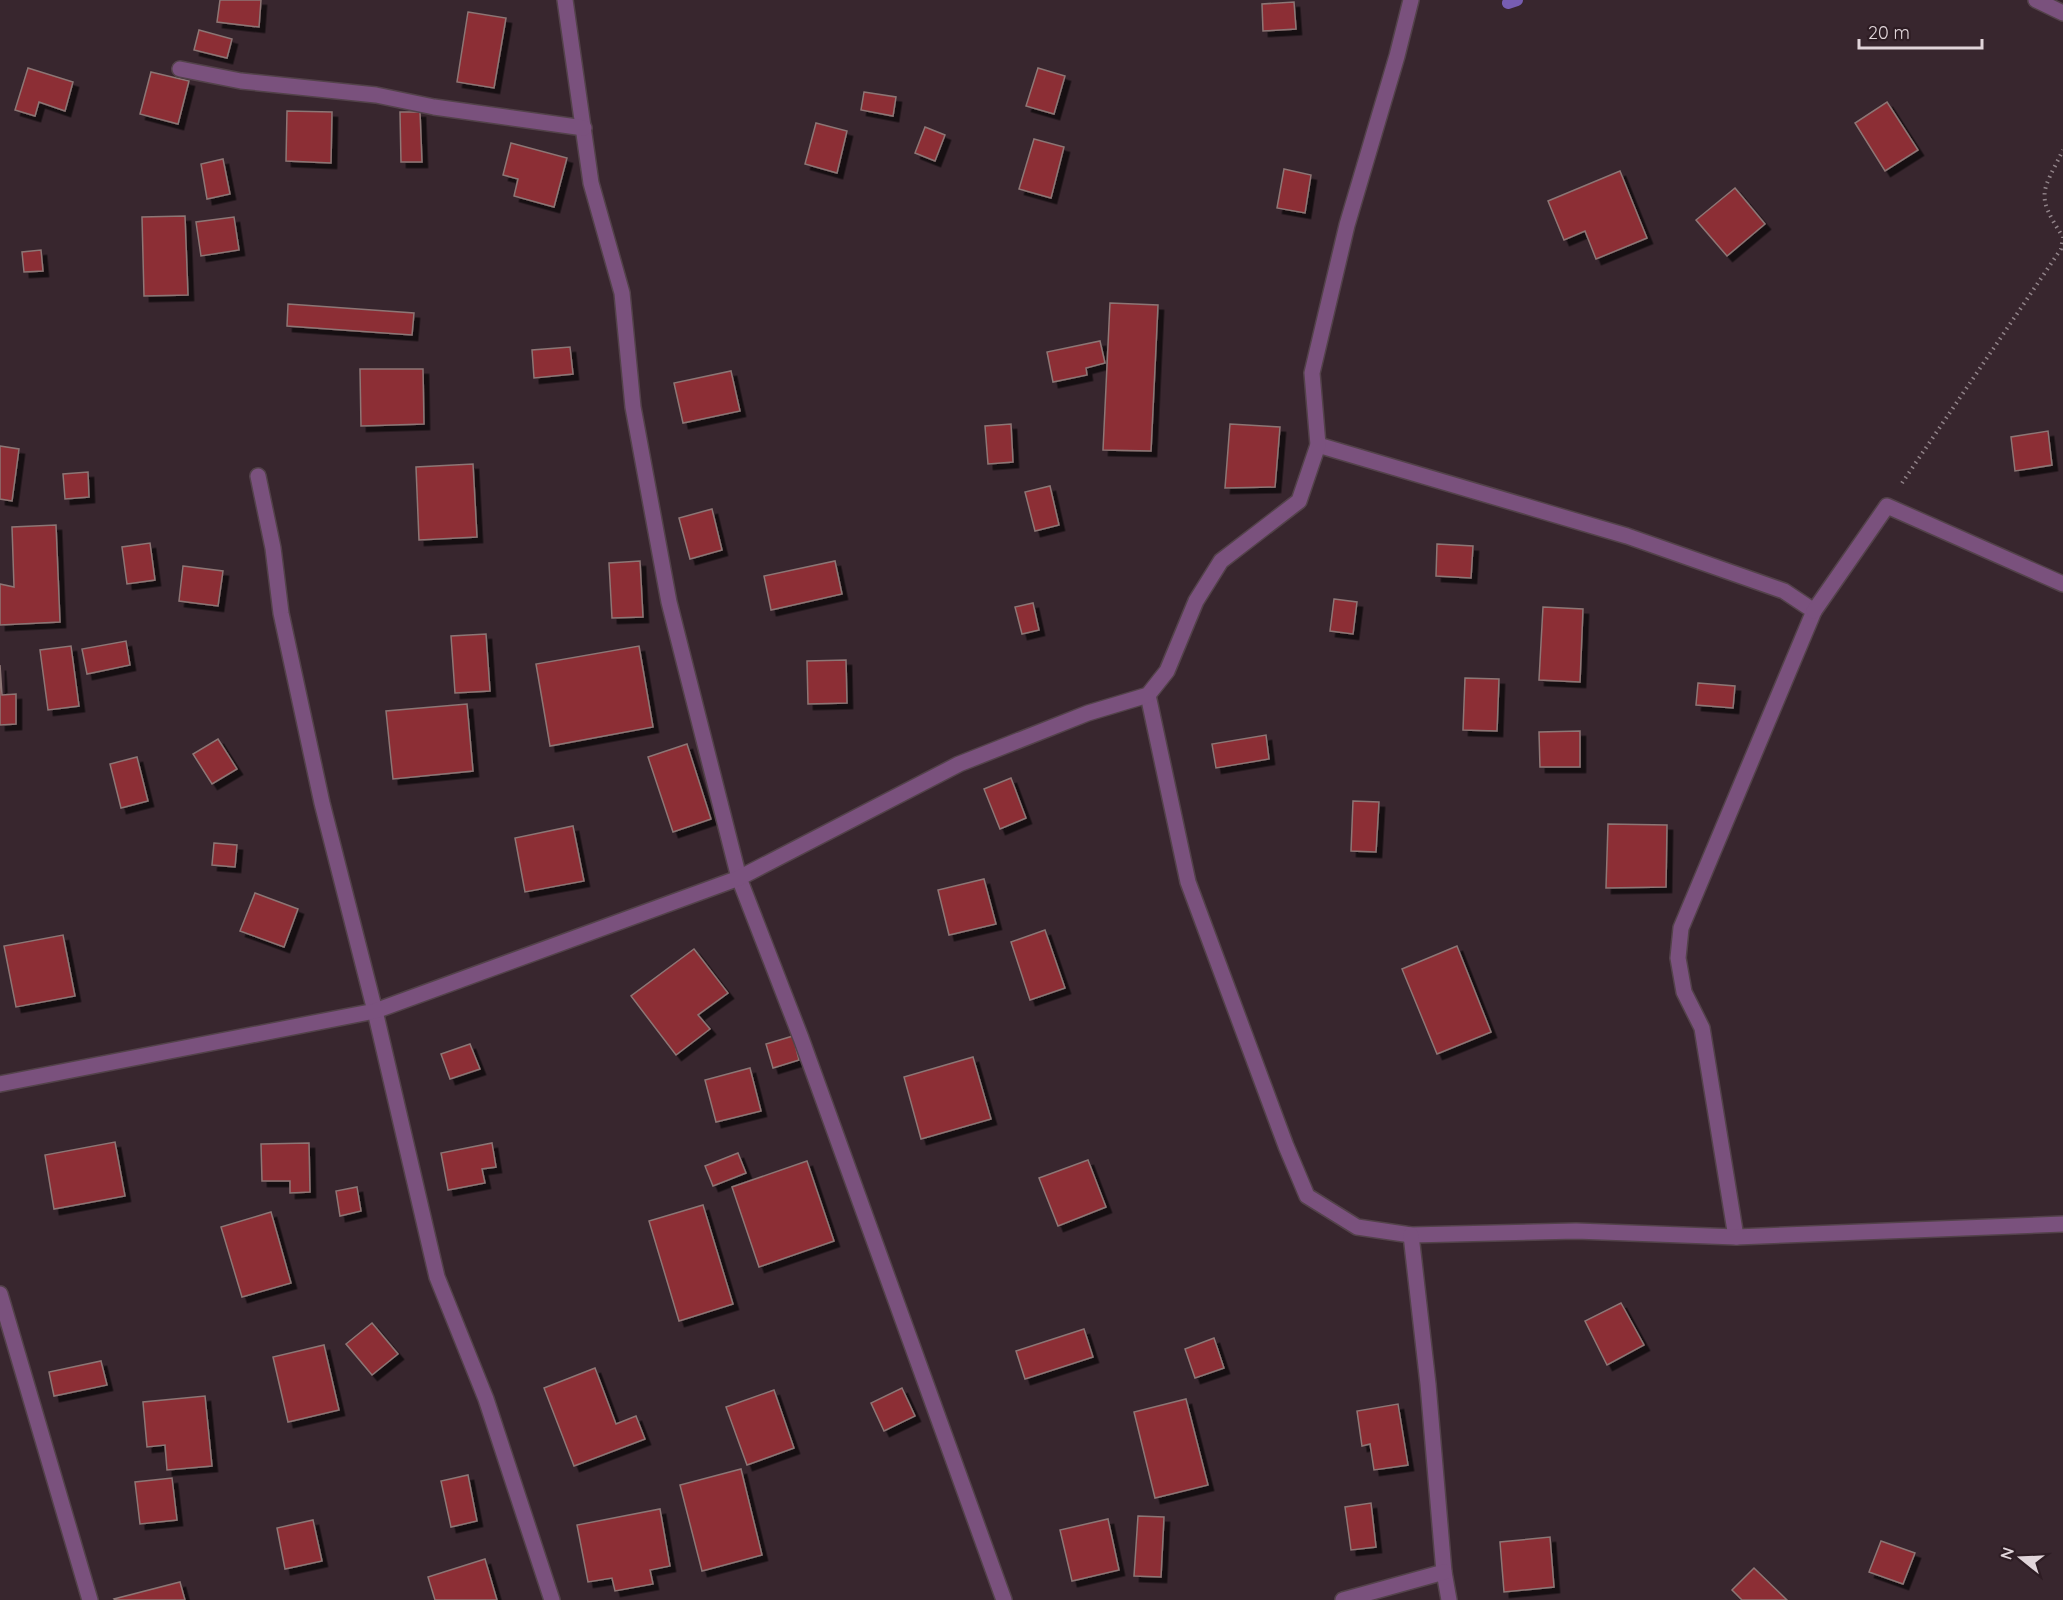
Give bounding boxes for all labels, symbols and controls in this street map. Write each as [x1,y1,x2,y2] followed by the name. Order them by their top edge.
[1859,12,1982,50] scale bar
[1868,21,1910,44] text: 20 m
[1991,1528,2051,1588] north arrow
[1995,1545,2018,1562] text: N

